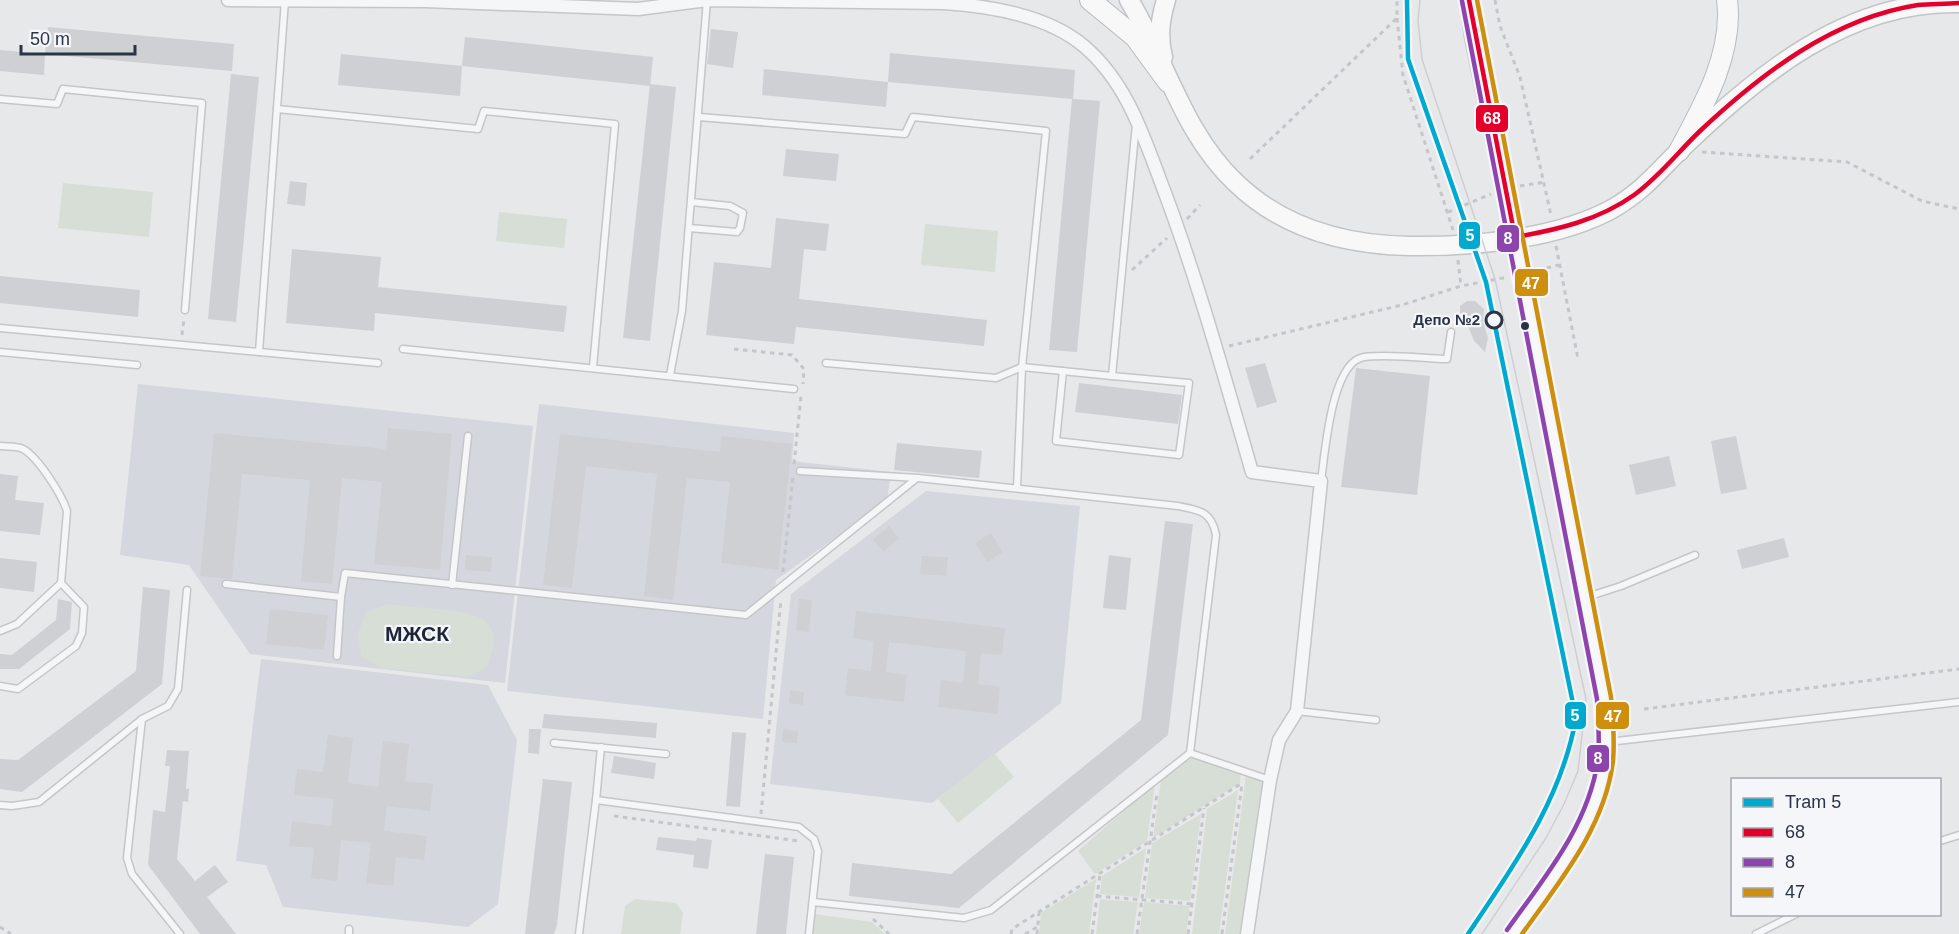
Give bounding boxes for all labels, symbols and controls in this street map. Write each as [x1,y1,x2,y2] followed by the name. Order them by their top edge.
[21,18,135,56] scale bar
[30,29,70,49] text: 50 m
[1475,104,1509,133] line badge: 68
[1483,110,1501,127] text: 68
[1458,221,1481,250] line badge: 5
[1496,224,1520,253] line badge: 8
[1466,227,1475,244] text: 5
[1504,230,1513,247] text: 8
[1514,268,1549,297] line badge: 47
[1522,275,1540,292] text: 47
[1413,311,1480,328] place label: Депо №2
[1485,311,1503,329] marker: Депо №2
[1519,320,1531,332] unlabelled marker
[385,622,449,645] district label: МЖСК
[1564,701,1587,730] line badge: 5
[1595,701,1630,730] line badge: 47
[1571,707,1580,724] text: 5
[1604,708,1622,725] text: 47
[1586,744,1610,773] line badge: 8
[1594,750,1603,767] text: 8
[1731,778,1941,916] legend
[1785,792,1841,812] text: Tram 5
[1785,822,1805,842] text: 68
[1785,852,1795,872] text: 8
[1785,882,1805,902] text: 47

